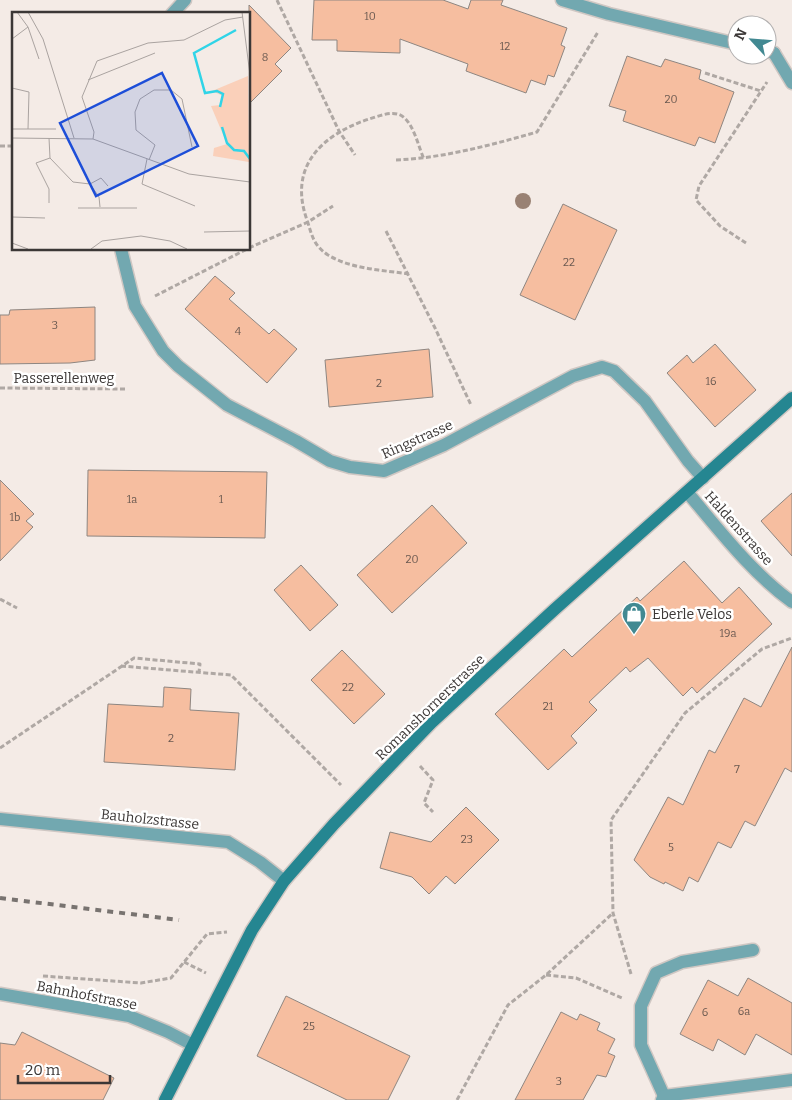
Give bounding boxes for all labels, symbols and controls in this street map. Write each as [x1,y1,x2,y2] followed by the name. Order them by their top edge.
[364,10,376,23] house number: 10
[12,12,250,250] inset map
[727,15,777,65] north arrow
[731,26,751,43] text: N
[500,40,510,53] house number: 12
[262,51,268,64] house number: 8
[664,93,678,106] house number: 20
[563,256,575,269] house number: 22
[52,319,58,332] house number: 3
[235,325,242,338] house number: 4
[14,370,115,387] street label: Passerellenweg
[706,375,716,388] house number: 16
[376,377,382,390] house number: 2
[379,416,455,463] street label: Ringstrasse
[701,488,776,569] street label: Haldenstrasse
[127,493,137,506] house number: 1a
[219,493,224,506] house number: 1
[10,511,20,524] house number: 1b
[405,553,419,566] house number: 20
[621,601,647,635] shop icon: Eberle Velos
[652,606,732,623] place label: Eberle Velos
[720,627,736,640] house number: 19a
[372,651,488,764] street label: Romanshornerstrasse
[342,681,354,694] house number: 22
[543,700,554,713] house number: 21
[168,732,174,745] house number: 2
[734,763,740,776] house number: 7
[100,806,200,833] street label: Bauholzstrasse
[461,833,473,846] house number: 23
[668,841,674,854] house number: 5
[35,977,138,1014] street label: Bahnhofstrasse
[738,1005,750,1018] house number: 6a
[702,1006,708,1019] house number: 6
[303,1020,315,1033] house number: 25
[18,1052,110,1084] scale bar
[25,1061,61,1079] text: 20 m
[556,1075,562,1088] house number: 3

